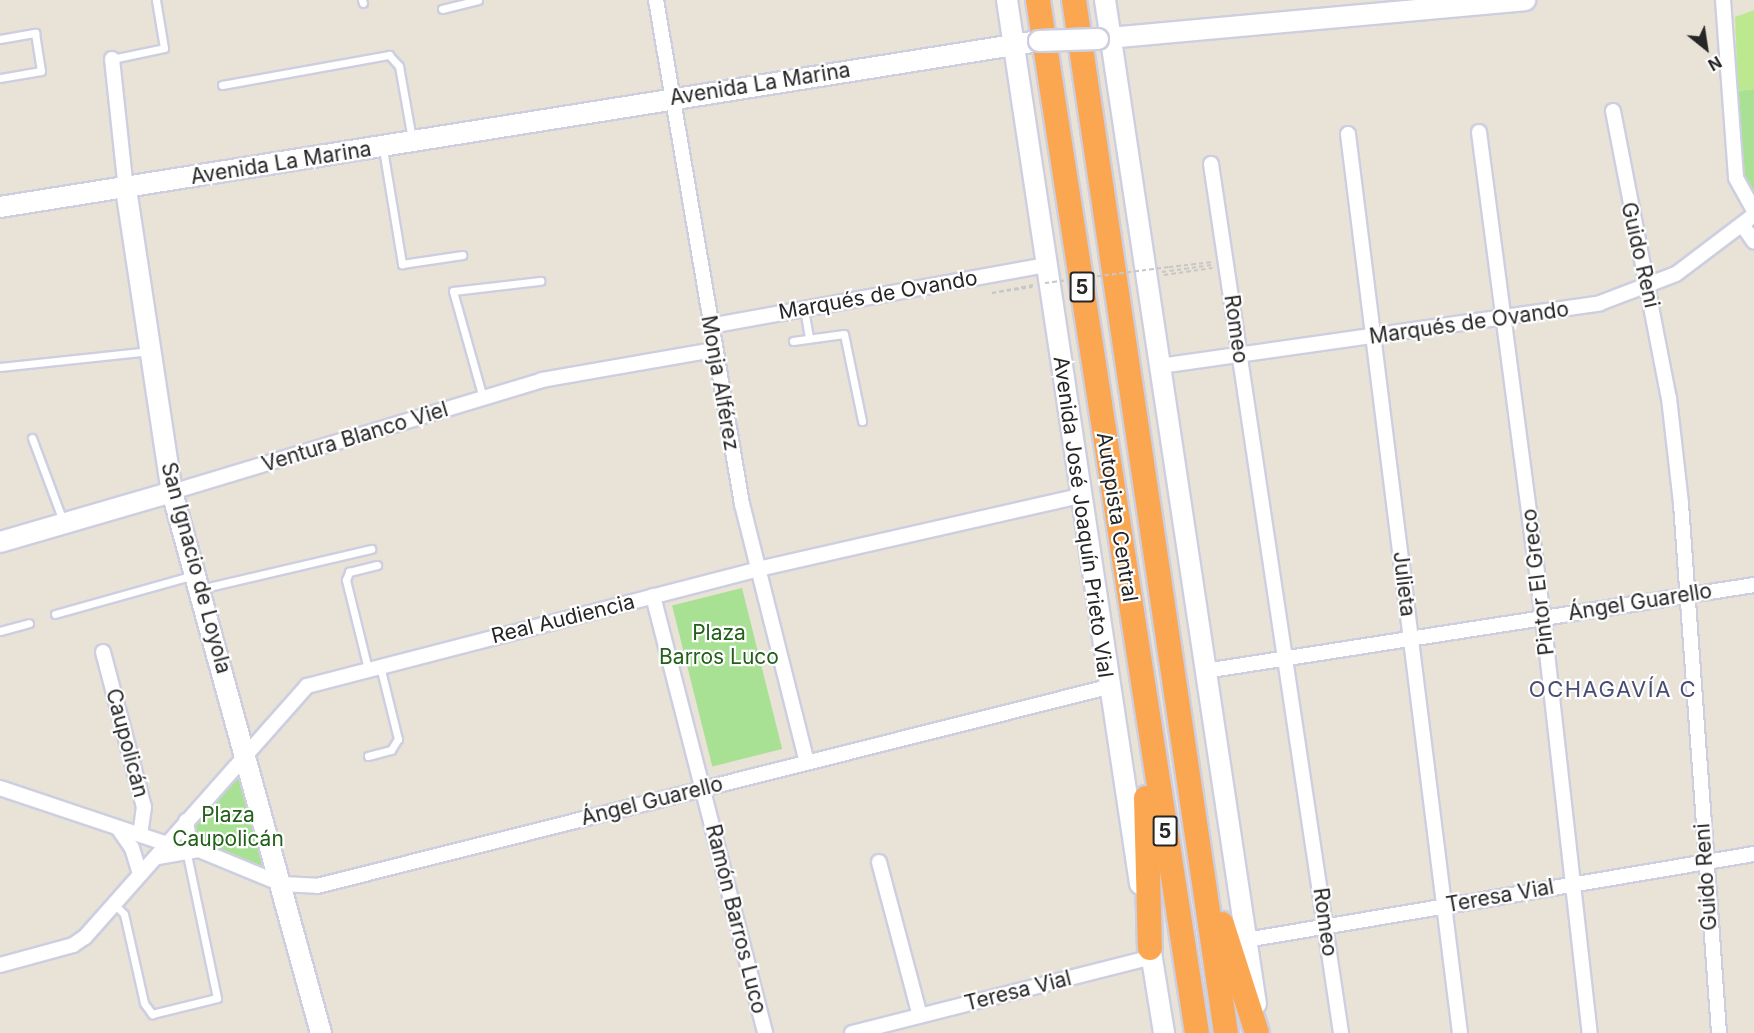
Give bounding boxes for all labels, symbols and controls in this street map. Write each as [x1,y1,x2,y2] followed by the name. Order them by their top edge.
[1676,18,1736,78] north arrow
[1705,52,1725,75] text: N
[668,57,852,111] street label: Avenida La Marina
[189,136,373,190] street label: Avenida La Marina
[1616,200,1664,310] street label: Guido Reni
[777,265,979,325] street label: Marqués de Ovando
[1068,270,1096,304] road number: 5
[1219,293,1253,365] street label: Romeo
[1368,297,1570,349] street label: Marqués de Ovando
[696,313,744,453] street label: Monja Alférez
[1048,355,1118,679] street label: Avenida José Joaquín Prieto Vial
[259,397,451,477] street label: Ventura Blanco Viel
[1091,430,1143,604] street label: Autopista Central
[156,460,236,676] street label: San Ignacio de Loyola
[1516,507,1560,657] street label: Pintor El Greco
[1387,550,1421,618] street label: Julieta
[1566,578,1714,626] street label: Ángel Guarello
[489,589,637,649] street label: Real Audiencia
[659,620,779,670] park label: Plaza Barros Luco
[1529,677,1697,703] district label: OCHAGAVÍA C
[100,686,154,800] street label: Caupolicán
[578,771,726,831] street label: Ángel Guarello
[172,802,284,852] park label: Plaza Caupolicán
[1152,814,1178,848] road number: 5
[700,822,772,1016] street label: Ramón Barros Luco
[1690,823,1722,931] street label: Guido Reni
[1444,874,1556,918] street label: Teresa Vial
[1308,886,1342,958] street label: Romeo
[962,966,1074,1016] street label: Teresa Vial

